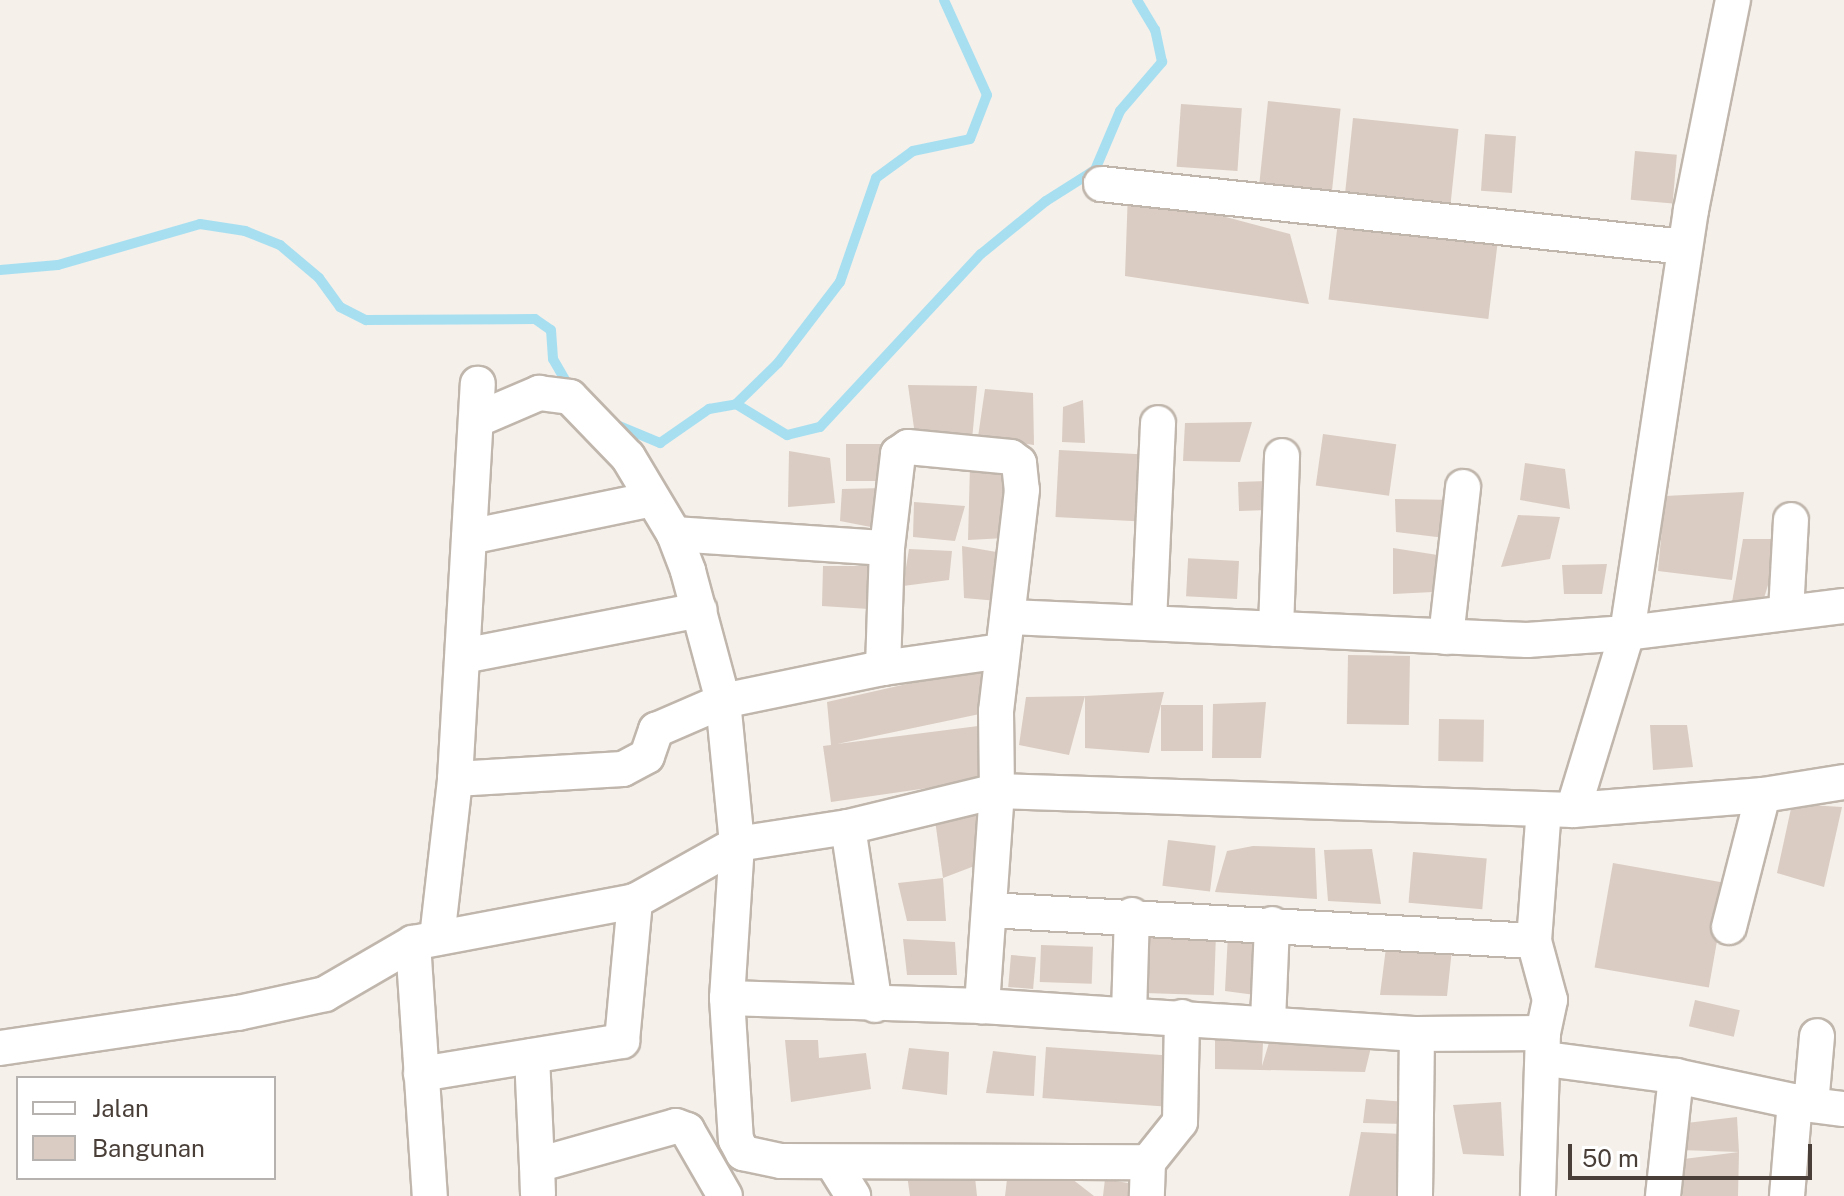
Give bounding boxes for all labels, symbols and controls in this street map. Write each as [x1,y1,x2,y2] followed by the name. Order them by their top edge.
[16,1076,276,1180] legend
[92,1094,149,1122] text: Jalan
[1572,1128,1816,1178] scale bar
[92,1134,205,1162] text: Bangunan
[1582,1144,1639,1172] text: 50 m

